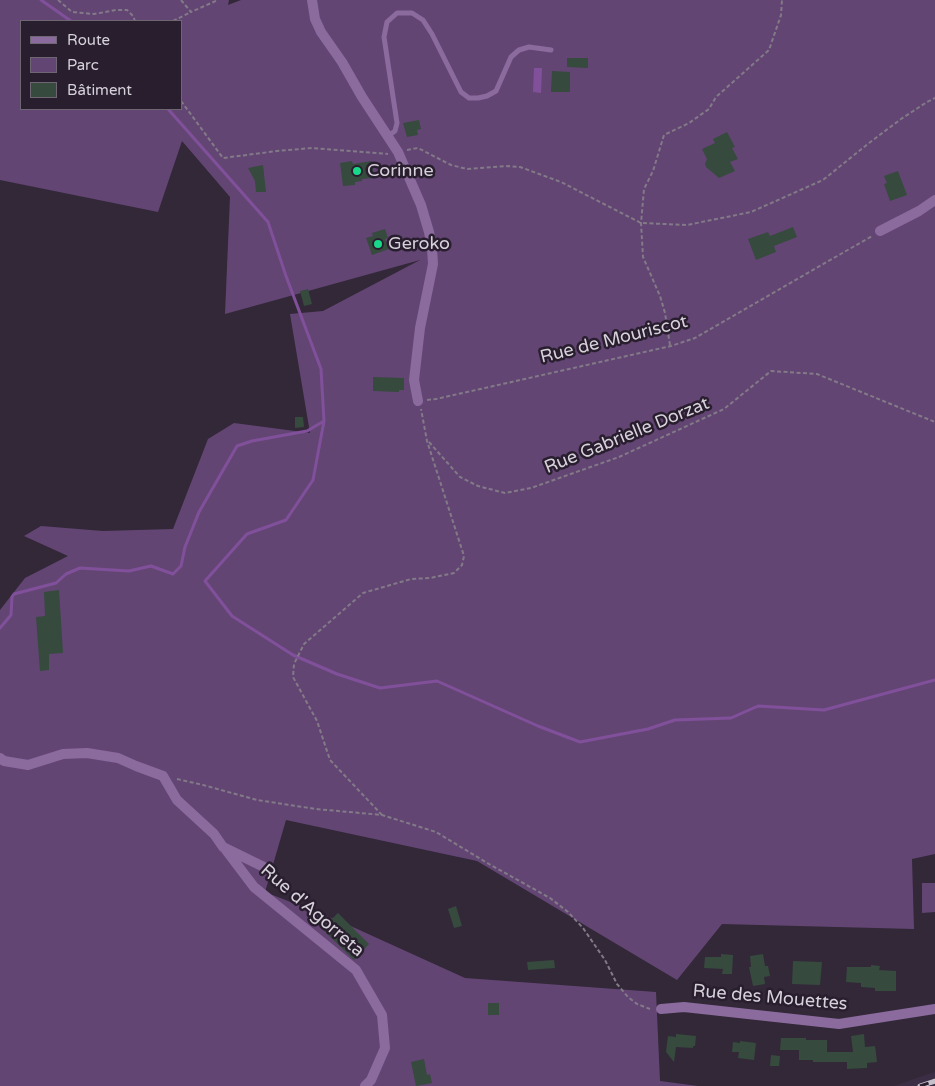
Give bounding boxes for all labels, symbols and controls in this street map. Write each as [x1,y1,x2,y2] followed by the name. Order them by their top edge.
[20,20,182,110] legend
[67,31,110,49] text: Route
[67,56,99,74] text: Parc
[67,81,132,99] text: Bâtiment
[367,160,434,182] place label: Corinne
[351,165,363,177] marker: Corinne
[388,233,450,255] place label: Geroko
[372,238,384,250] marker: Geroko
[538,311,690,369] street label: Rue de Mouriscot
[541,393,713,479] street label: Rue Gabrielle Dorzat
[256,860,368,962] street label: Rue d'Agorreta
[692,980,848,1016] street label: Rue des Mouettes

